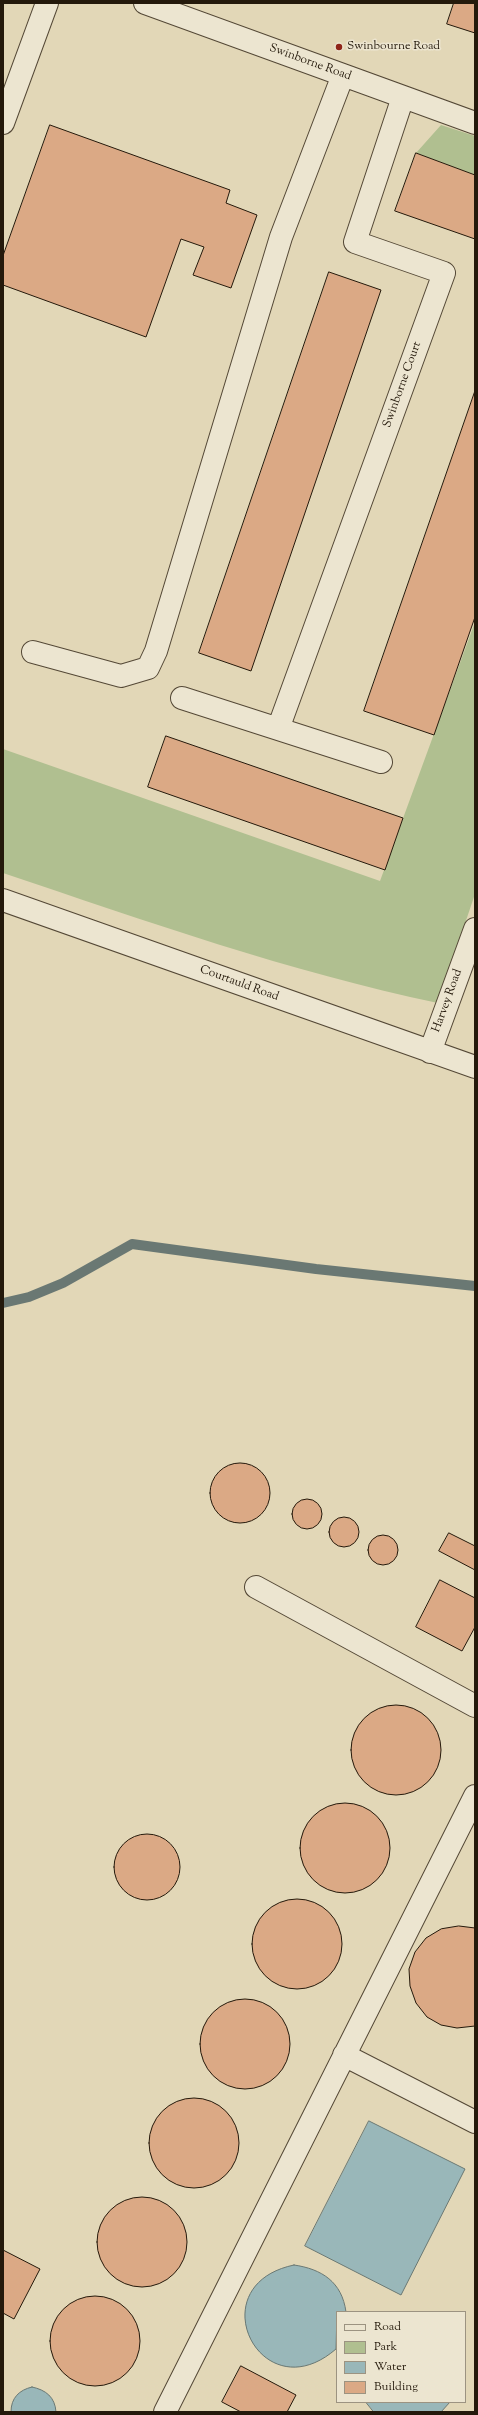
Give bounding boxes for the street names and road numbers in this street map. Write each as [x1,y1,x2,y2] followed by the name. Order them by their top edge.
[267,41,353,85] street label: Swinborne Road
[381,340,425,430] street label: Swinborne Court
[197,963,281,1005] street label: Courtauld Road
[430,967,466,1035] street label: Harvey Road

